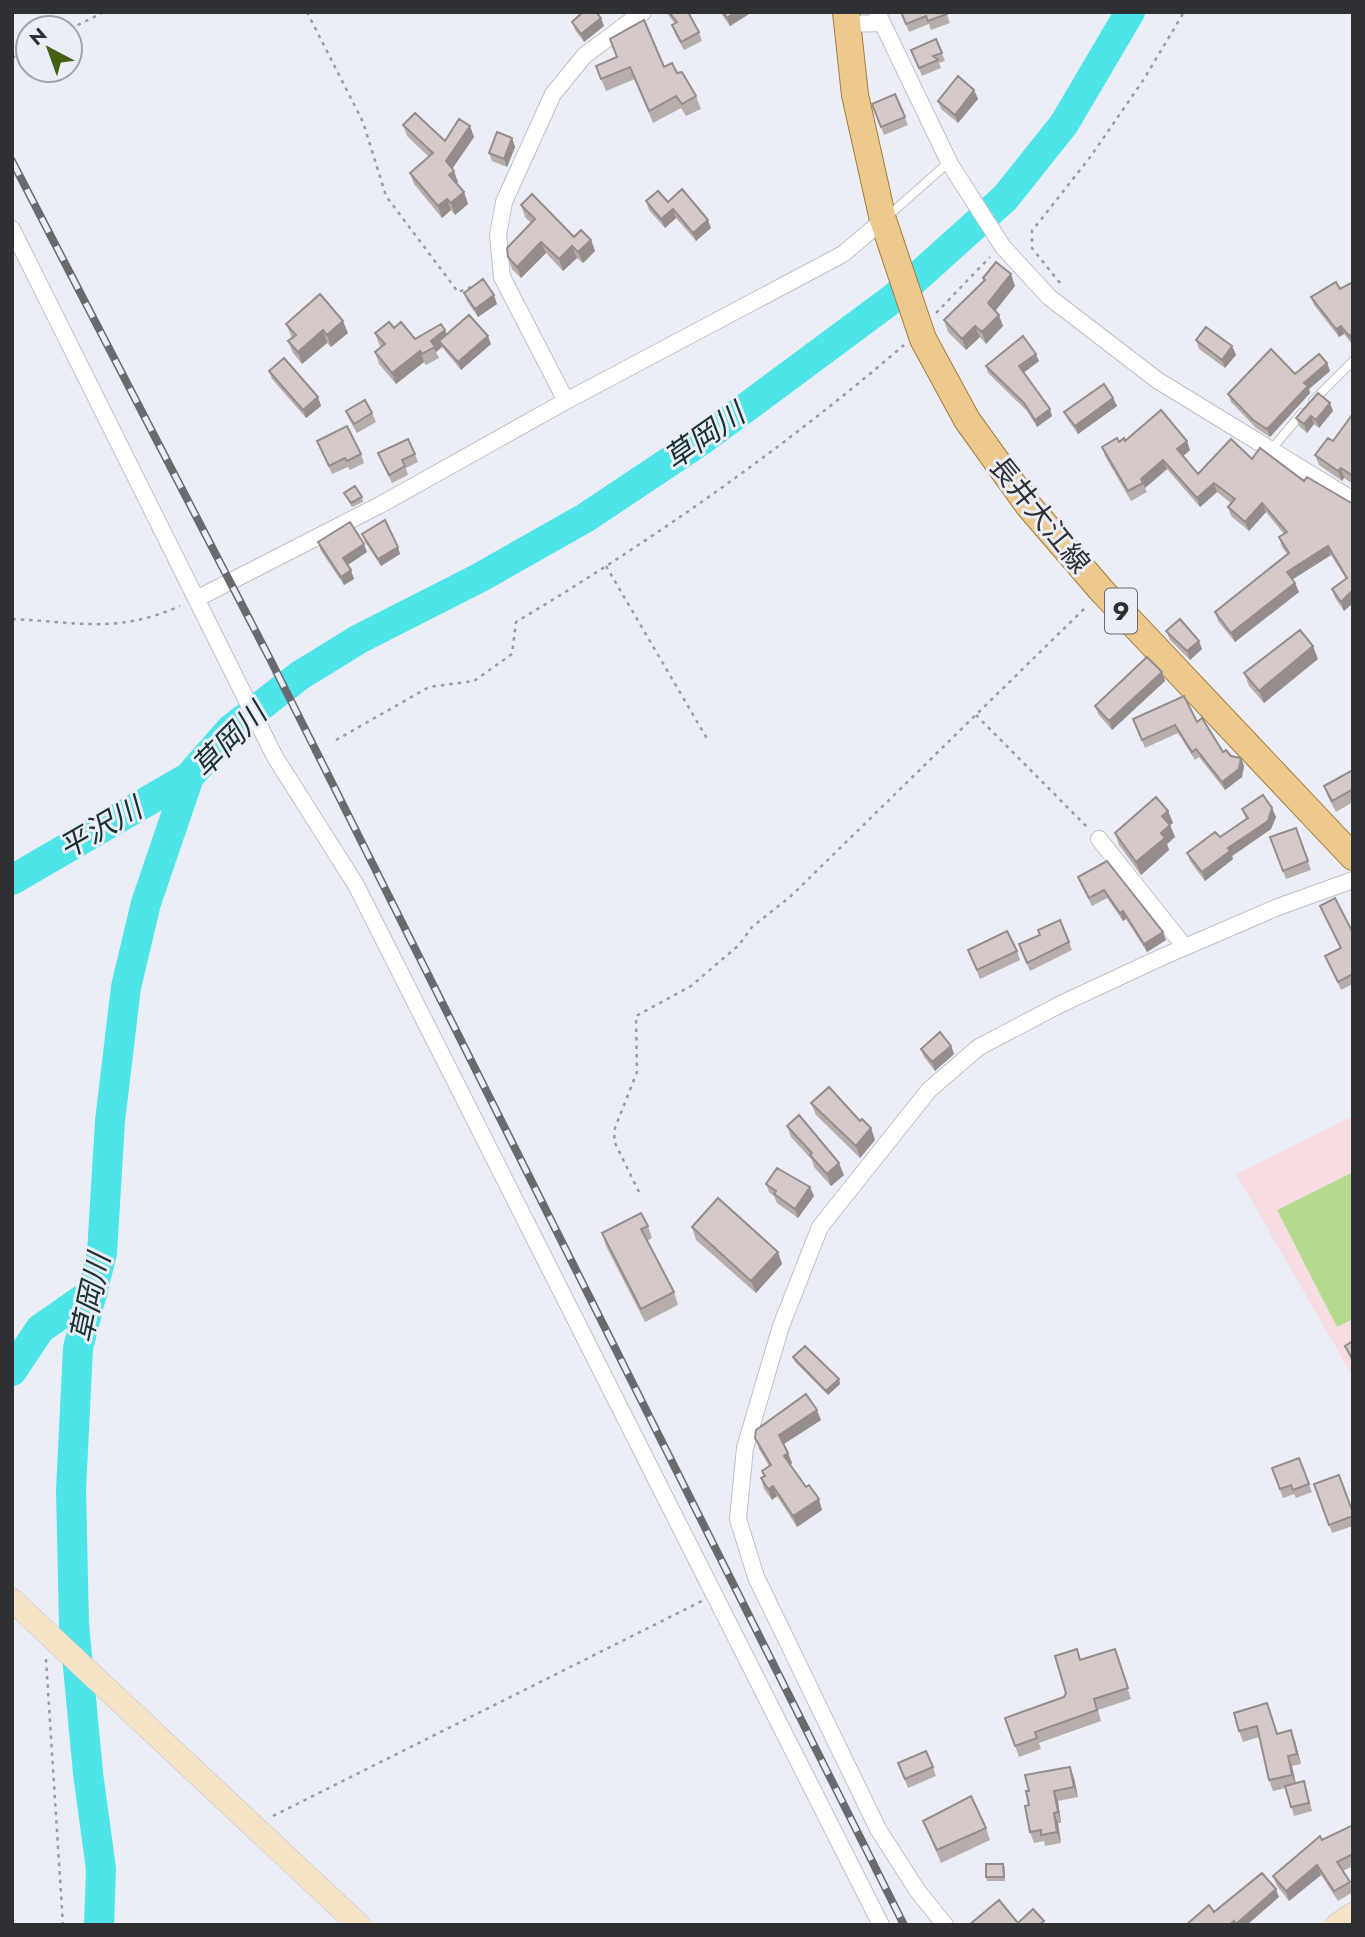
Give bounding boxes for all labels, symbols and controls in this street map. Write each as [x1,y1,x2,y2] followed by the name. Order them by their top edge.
[14,14,84,84] north arrow
[24,21,53,52] text: N
[655,391,756,479] water label: 草岡川
[980,448,1100,582] street label: 長井大江線
[1105,589,1137,634] road number: 9
[182,691,278,787] water label: 草岡川
[50,785,152,869] water label: 平沢川
[60,1247,121,1346] water label: 草岡川

